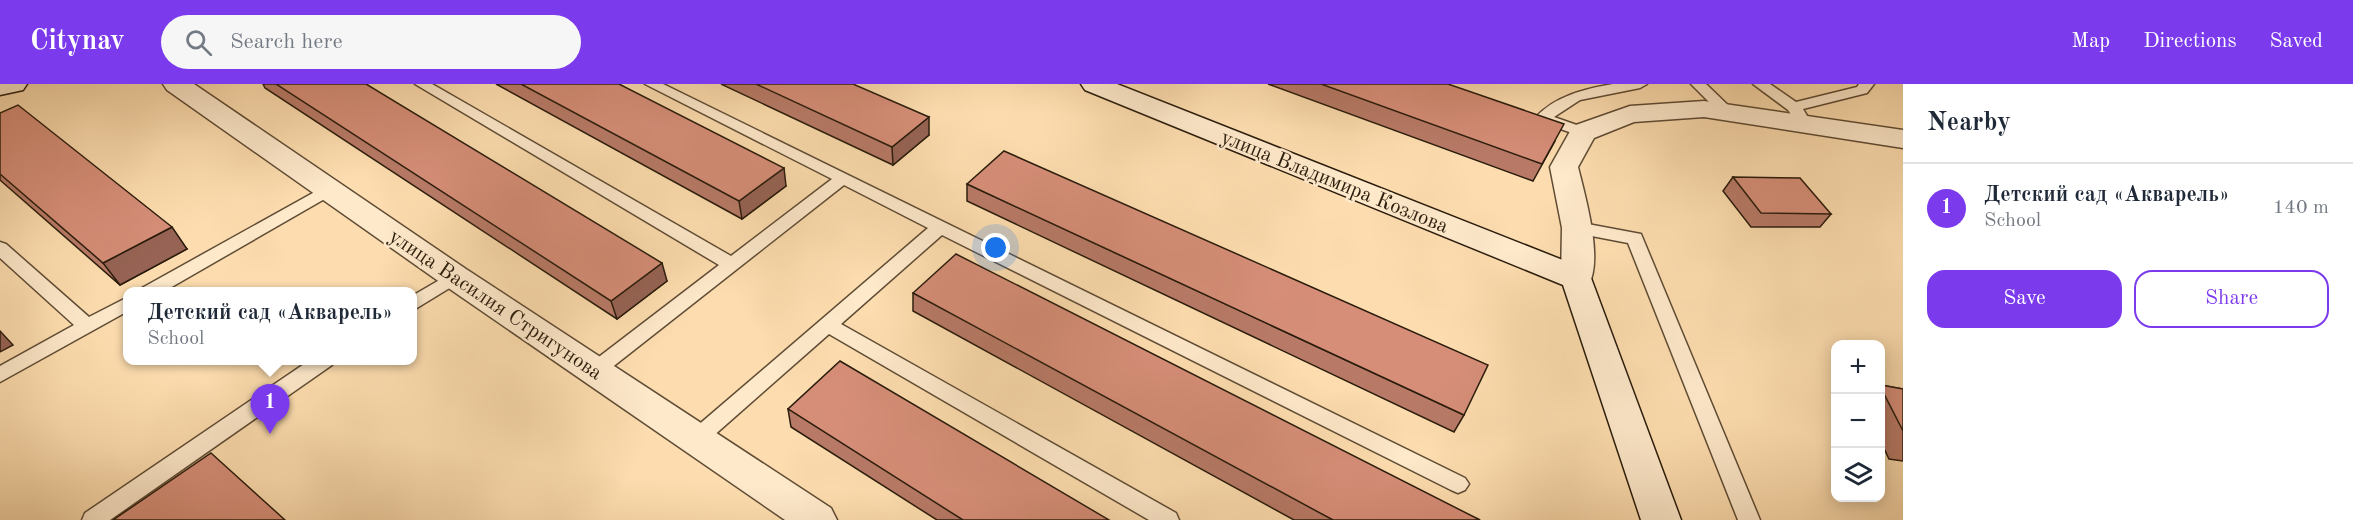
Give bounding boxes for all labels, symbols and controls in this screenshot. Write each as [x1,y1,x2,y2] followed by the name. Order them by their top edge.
[161,15,581,69] search box
[182,26,215,59] icon: search
[30,28,125,56] text: Citynav
[230,31,343,53] text: Search here
[2071,31,2110,52] text: Map
[2143,31,2237,52] text: Directions
[2270,31,2323,52] text: Saved
[1927,110,2011,136] text: Nearby
[1218,127,1451,238] street label: улица Владимира Козлова
[1984,184,2230,206] text: Детский сад «Акварель»
[1941,198,1952,218] text: 1
[2273,198,2329,218] text: 140 m
[1984,211,2041,231] text: School
[385,226,606,385] street label: улица Василия Стригунова
[981,233,1010,262] your location
[1927,270,2122,328] button: Save
[2134,270,2329,328] button: Share
[123,287,417,365] popup
[147,302,393,324] text: Детский сад «Акварель»
[147,329,204,349] text: School
[1831,340,1885,502] map controls
[1831,340,1885,394] button: +
[250,384,290,434] pin: 1
[1831,394,1885,448] button: −
[1831,448,1885,502] button: layers

